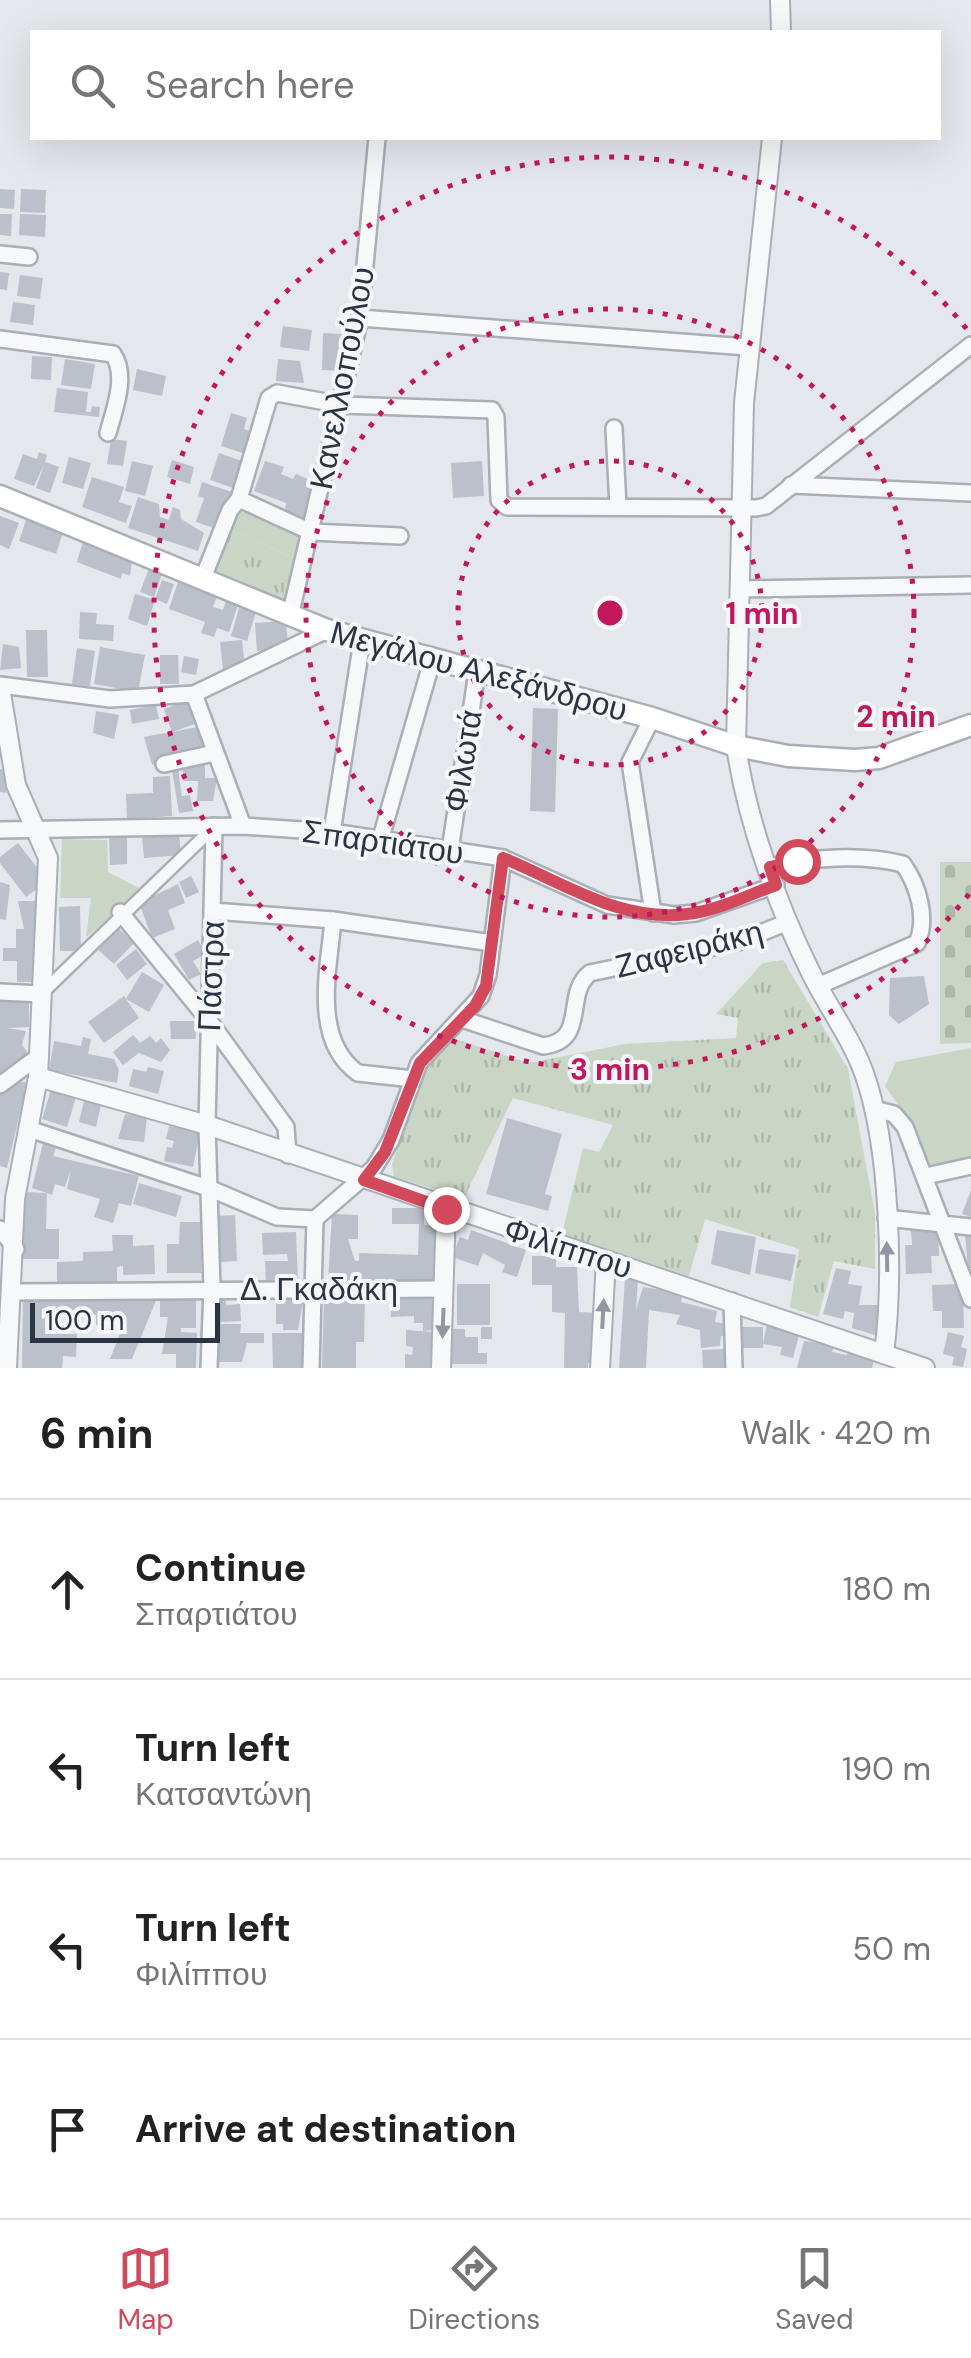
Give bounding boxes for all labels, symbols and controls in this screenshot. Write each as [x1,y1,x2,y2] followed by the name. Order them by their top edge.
[30,30,941,140] search box
[65,58,120,113] icon: search
[145,60,355,110] text: Search here
[300,263,384,493] street label: Κανελλοπούλου
[726,594,798,633] text: 1 min
[592,595,628,631] centre of rings
[326,611,632,731] street label: Μεγάλου Αλεξάνδρου
[856,697,936,736] text: 2 min
[434,707,492,815] street label: Φιλωτά
[300,810,466,874] street label: Σπαρτιάτου
[775,839,821,885] route start
[611,910,767,988] street label: Ζαφειράκη
[188,920,234,1032] street label: Πάστρα
[570,1050,650,1089] text: 3 min
[424,1187,470,1233] route end
[499,1208,637,1288] street label: Φιλίππου
[879,1240,895,1272] one-way arrow
[240,1268,398,1310] street label: Δ. Γκαδάκη
[595,1297,611,1329] one-way arrow
[30,1298,220,1342] scale bar
[45,1302,124,1339] text: 100 m
[434,1308,450,1340] one-way arrow
[40,1406,153,1461] text: 6 min
[741,1412,931,1454] text: Walk · 420 m
[135,1543,306,1593] text: Continue
[40,1562,95,1617] icon: ahead
[843,1568,931,1610] text: 180 m
[135,1593,297,1635] text: Σπαρτιάτου
[135,1723,291,1773] text: Turn left
[40,1742,95,1797] icon: left
[842,1748,931,1790] text: 190 m
[135,1773,312,1815] text: Κατσαντώνη
[135,1903,291,1953] text: Turn left
[40,1922,95,1977] icon: left
[853,1928,931,1970] text: 50 m
[135,1953,267,1995] text: Φιλίππου
[40,2102,95,2157] icon: arrive
[135,2104,517,2154] text: Arrive at destination
[117,2241,174,2338] tab: Map
[409,2241,540,2338] tab: Directions
[775,2241,854,2338] tab: Saved

